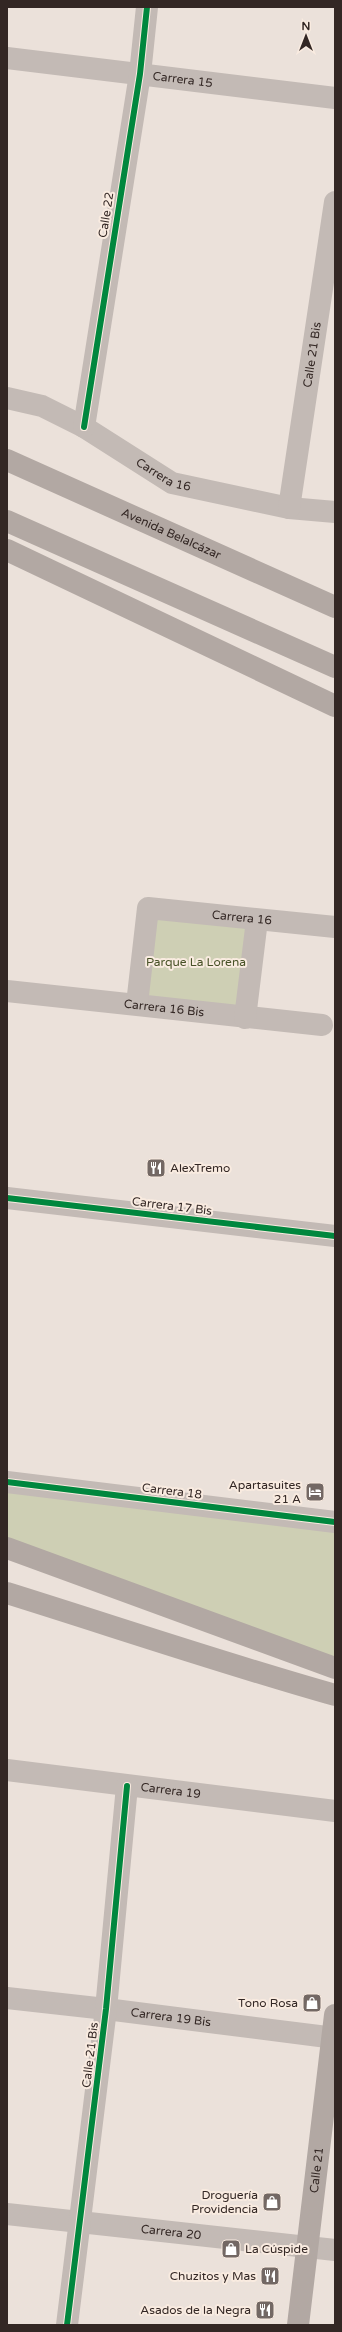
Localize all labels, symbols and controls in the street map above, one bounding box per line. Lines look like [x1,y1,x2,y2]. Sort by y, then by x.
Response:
north arrow [286,16,326,56]
text: N [302,20,310,33]
street label: Carrera 15 [152,69,214,90]
street label: Calle 22 [95,191,117,239]
street label: Calle 21 Bis [300,321,324,389]
street label: Carrera 16 [133,455,192,494]
street label: Avenida Belalcázar [119,505,224,562]
street label: Carrera 16 [211,908,273,928]
park label: Parque La Lorena [146,955,246,969]
street label: Carrera 16 Bis [123,997,205,1019]
restaurant icon: AlexTremo [145,1157,167,1179]
place label: AlexTremo [170,1161,230,1175]
street label: Carrera 17 Bis [131,1194,213,1218]
place label: Apartasuites 21 A [229,1478,301,1506]
street label: Carrera 18 [141,1480,203,1502]
hotel icon: Apartasuites 21 A [304,1481,326,1503]
street label: Carrera 19 [140,1780,202,1801]
shop icon: Tono Rosa [301,1992,323,2014]
place label: Tono Rosa [238,1996,298,2010]
street label: Carrera 19 Bis [130,2005,212,2029]
street label: Calle 21 Bis [79,2021,101,2089]
street label: Calle 21 [307,2146,326,2194]
place label: Droguería Providencia [191,2188,258,2216]
shop icon: Droguería Providencia [261,2191,283,2213]
street label: Carrera 20 [140,2222,202,2242]
shop icon: La Cúspide [220,2238,242,2260]
place label: La Cúspide [245,2242,308,2256]
restaurant icon: Chuzitos y Mas [259,2265,281,2287]
place label: Chuzitos y Mas [170,2269,256,2283]
restaurant icon: Asados de la Negra [254,2299,276,2321]
place label: Asados de la Negra [140,2303,251,2317]

